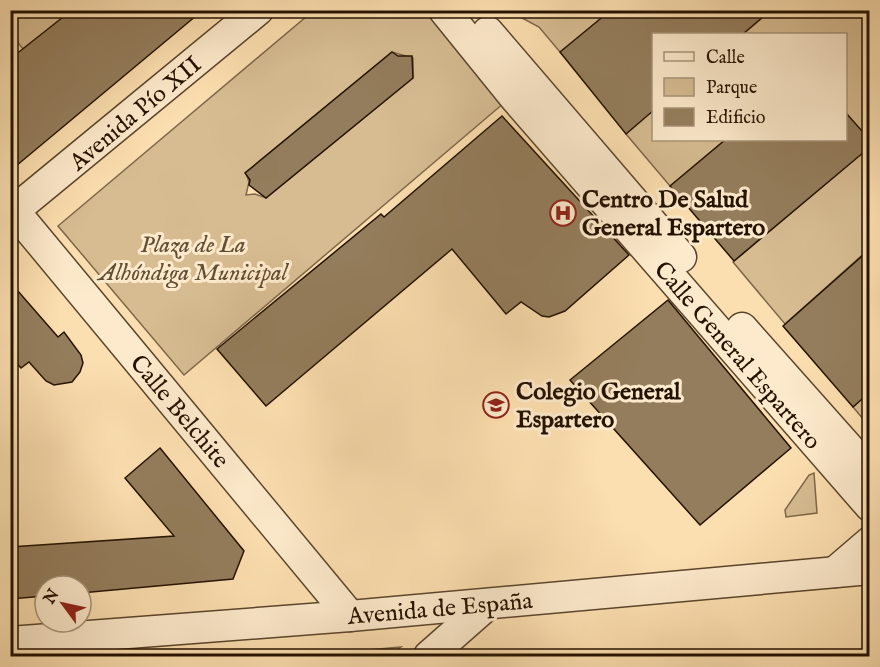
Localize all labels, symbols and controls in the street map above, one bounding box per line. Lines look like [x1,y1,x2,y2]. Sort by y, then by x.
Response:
legend [652,33,847,141]
text: Calle [706,47,745,70]
street label: Avenida Pío XII [63,50,208,179]
text: Parque [706,77,757,100]
text: Edificio [706,107,766,130]
place label: Centro De Salud General Espartero [582,185,765,244]
hospital icon: Centro De Salud General Espartero [548,198,578,228]
park label: Plaza de La Alhóndiga Municipal [96,230,290,289]
street label: Calle General Espartero [646,255,827,457]
street label: Calle Belchite [122,349,235,475]
place label: Colegio General Espartero [516,377,681,436]
school or university icon: Colegio General Espartero [481,390,511,420]
north arrow [33,574,93,634]
text: N [39,586,64,609]
street label: Avenida de España [345,586,534,633]

